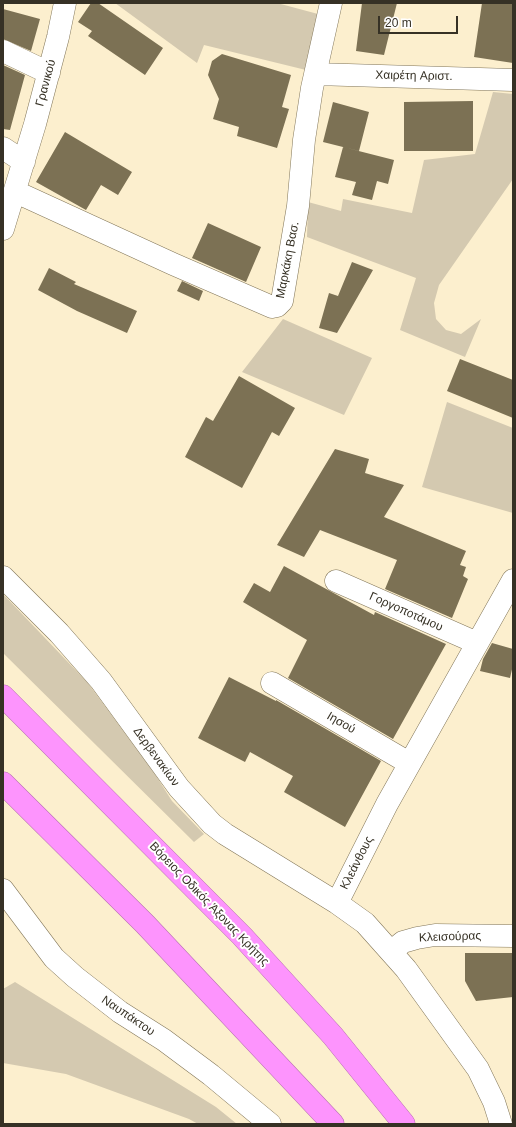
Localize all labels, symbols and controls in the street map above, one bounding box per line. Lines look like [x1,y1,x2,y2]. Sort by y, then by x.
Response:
scale bar [380,8,460,34]
text: 20 m [385,16,412,30]
street label: Γρανικού [33,58,59,108]
street label: Χαιρέτη Αριστ. [375,68,453,84]
street label: Μαρκάκη Βασ. [273,220,303,300]
street label: Γοργοποτάμου [367,589,445,635]
street label: Ιησού [324,709,358,737]
street label: Δερβενακίων [130,725,182,789]
street label: Κλεάνθους [337,834,377,892]
street label: Βόρειος Οδικός Άξονας Κρήτης [146,839,272,969]
street label: Κλεισούρας [419,929,481,945]
street label: Ναυπάκτου [99,993,157,1039]

